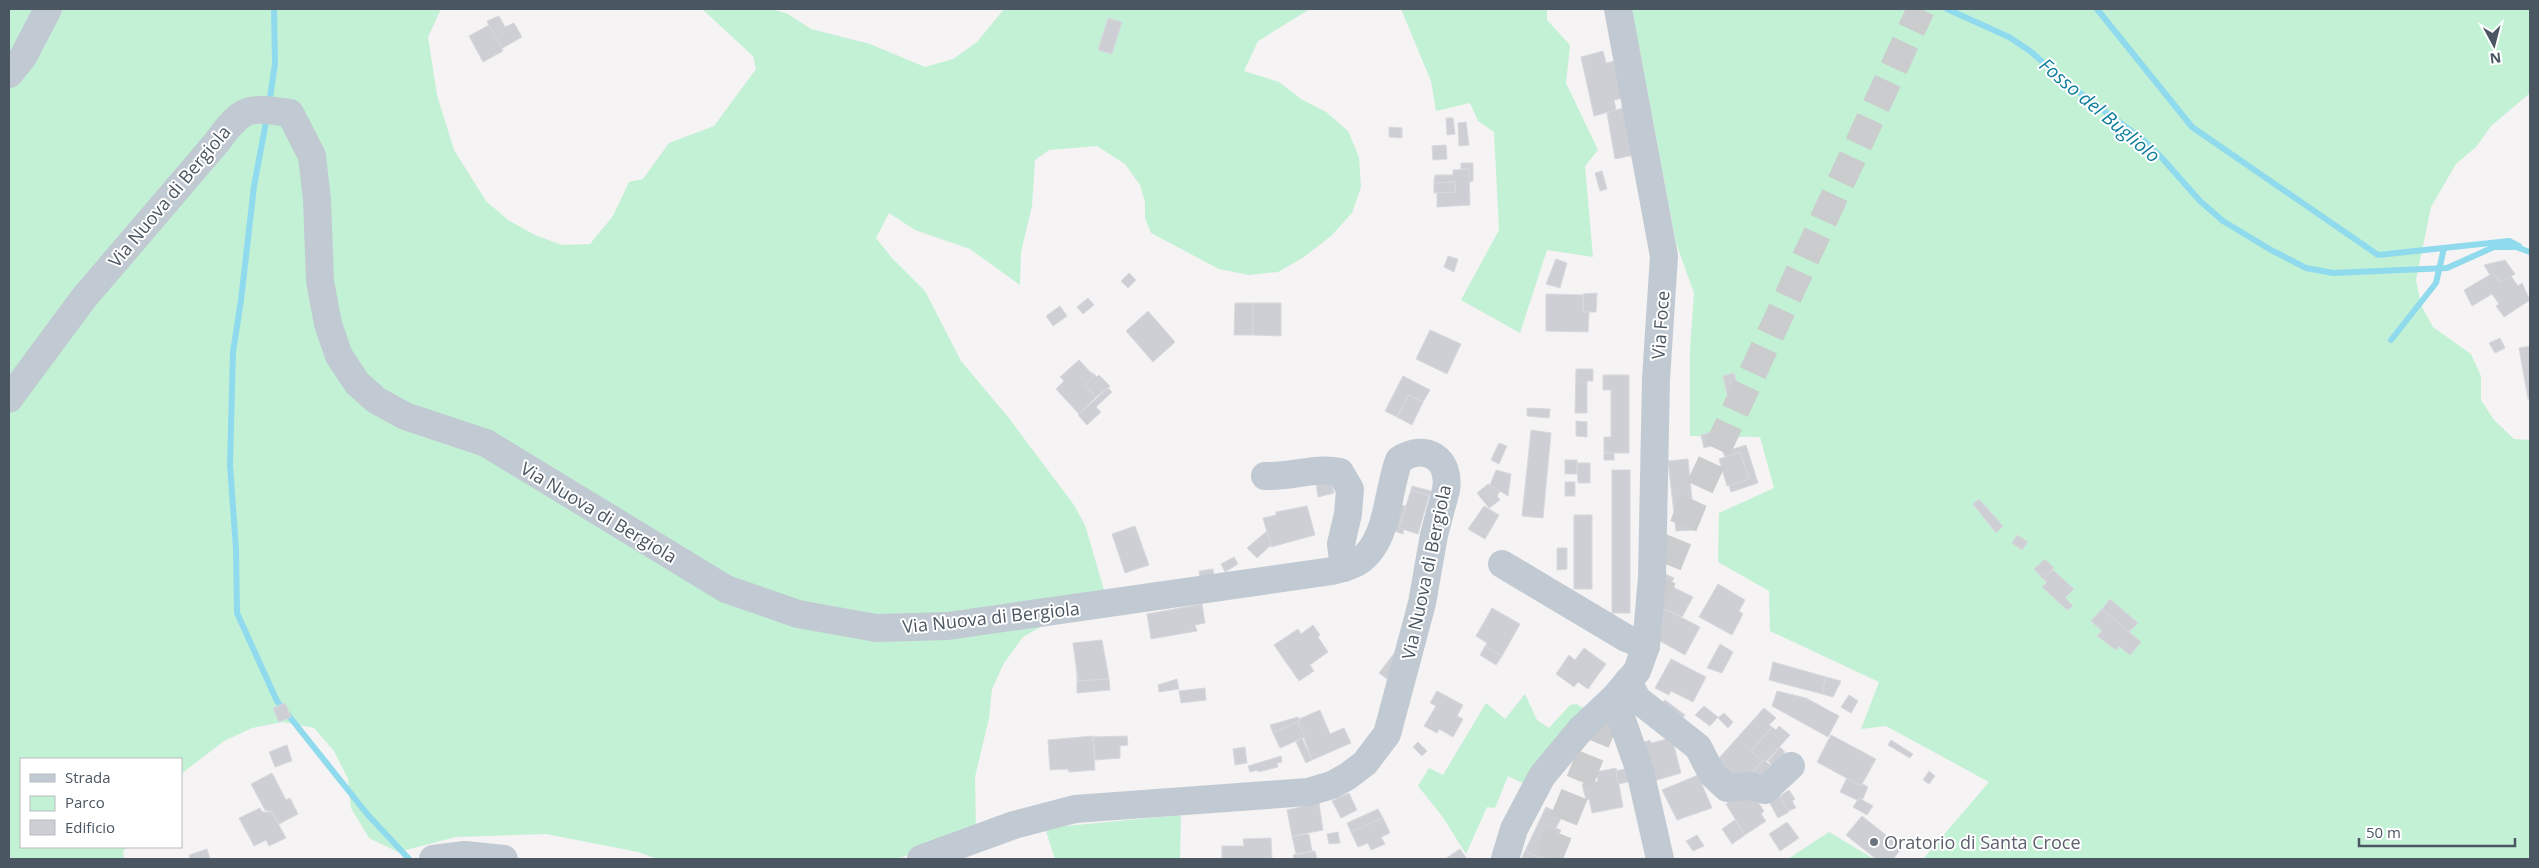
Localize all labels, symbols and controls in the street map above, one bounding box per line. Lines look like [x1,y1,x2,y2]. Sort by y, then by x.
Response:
north arrow [2469,20,2519,70]
text: N [2489,48,2502,69]
water label: Fosso del Bugliolo [2034,52,2166,168]
street label: Via Nuova di Bergiola [103,120,235,272]
street label: Via Foce [1646,290,1674,360]
street label: Via Nuova di Bergiola [517,456,681,568]
street label: Via Nuova di Bergiola [1396,482,1456,662]
street label: Via Nuova di Bergiola [901,596,1081,638]
legend [20,758,182,848]
text: Strada [65,767,111,787]
text: Parco [65,792,105,812]
scale bar [2359,816,2515,848]
text: Edificio [65,817,115,837]
text: 50 m [2366,822,2401,842]
place label: Oratorio di Santa Croce [1884,830,2081,854]
marker: Oratorio di Santa Croce [1868,836,1880,848]

